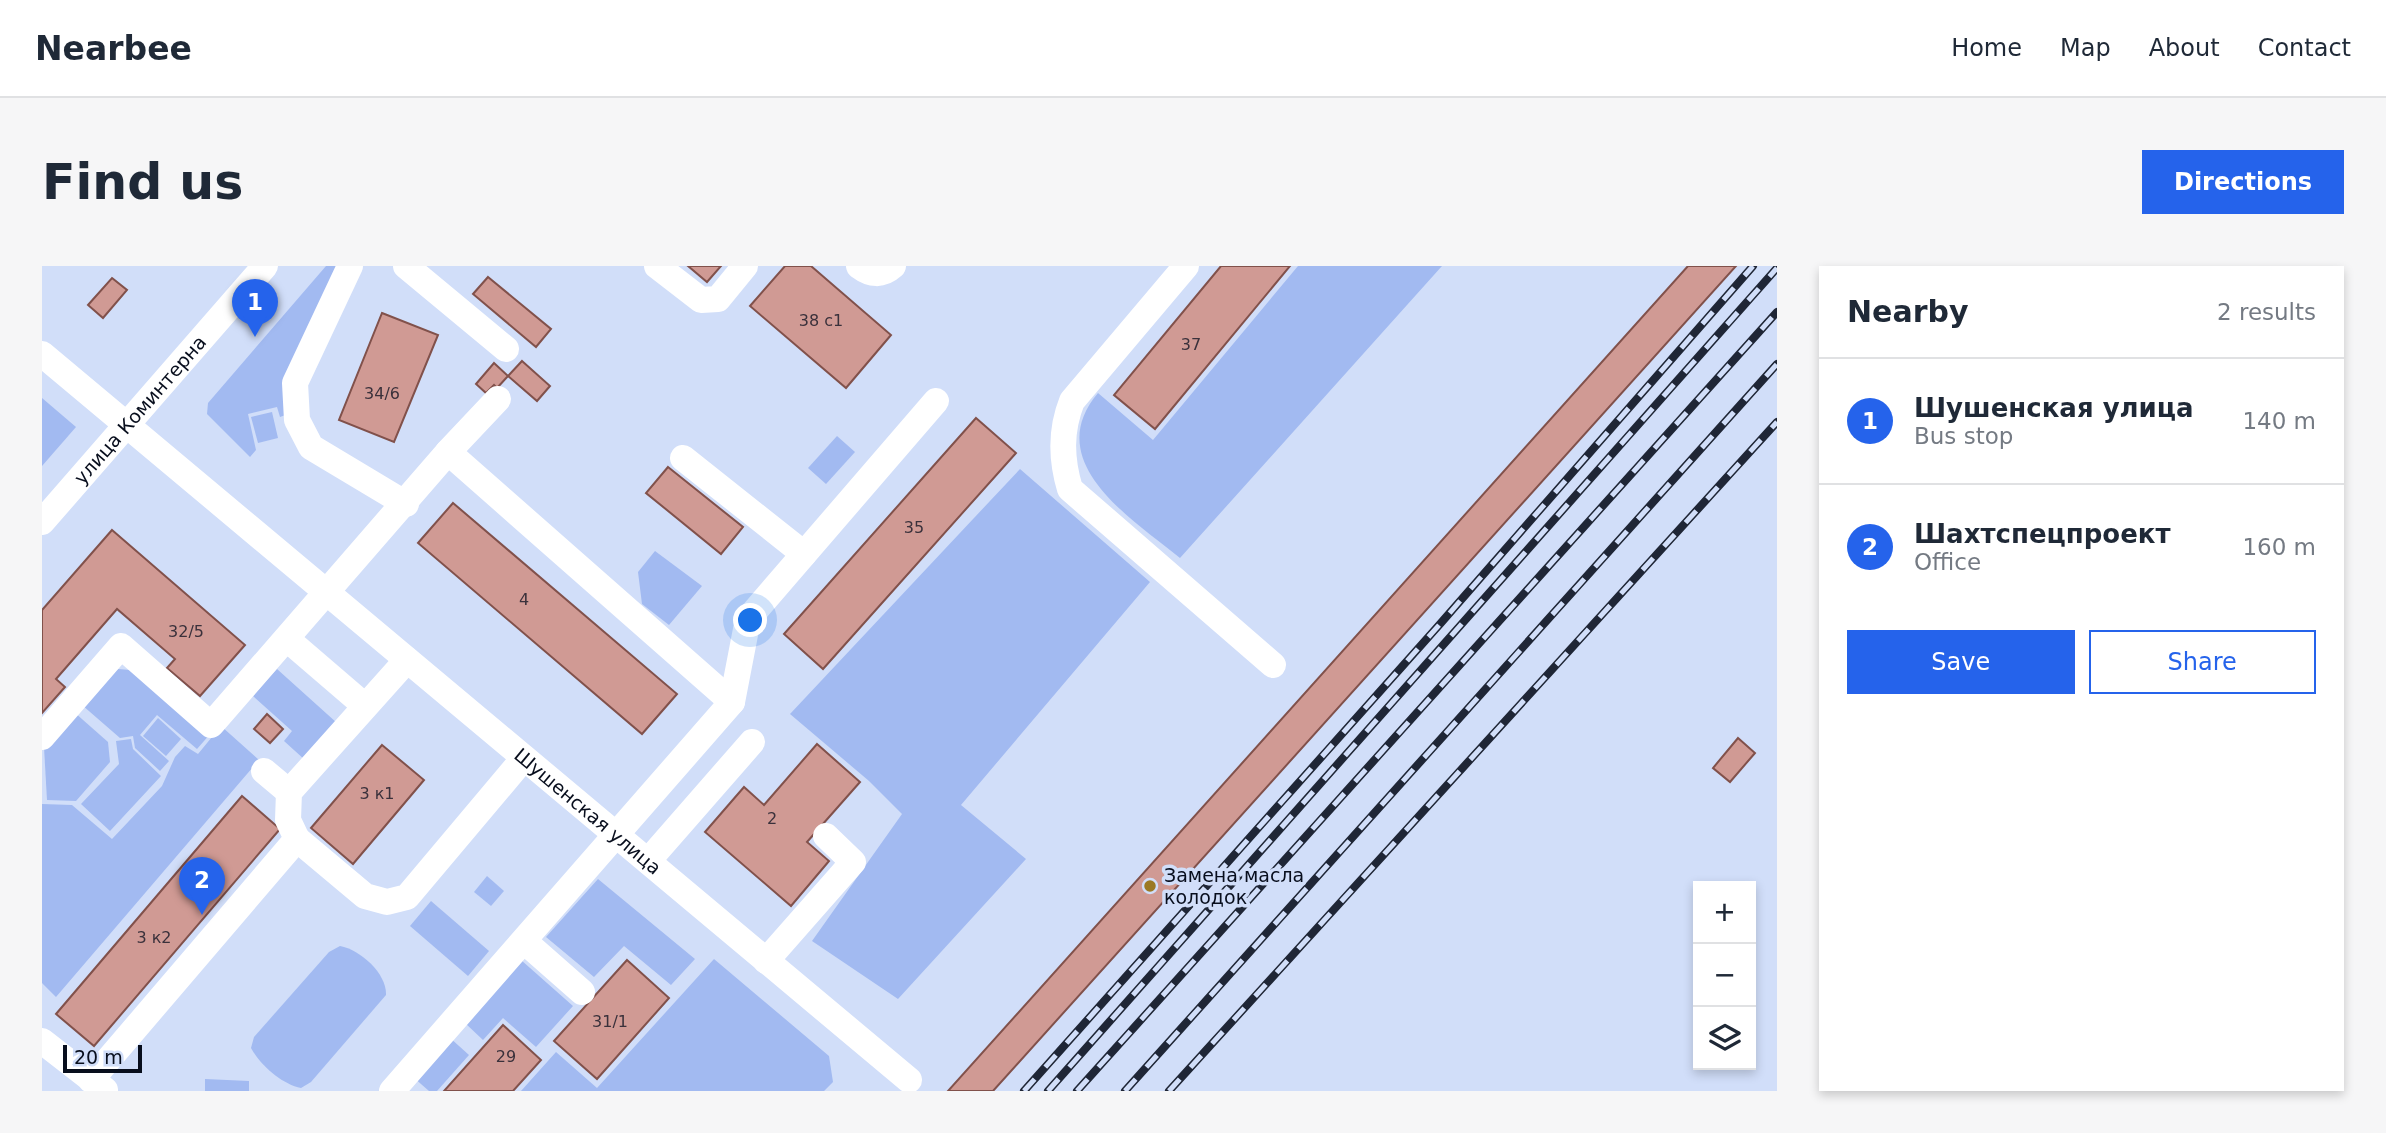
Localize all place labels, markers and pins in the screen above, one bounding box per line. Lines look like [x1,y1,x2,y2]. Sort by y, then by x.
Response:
pin: 1 [232,279,278,337]
pin: 2 [179,857,225,915]
place label: Замена масла колодок [1164,864,1304,908]
marker: Замена масла колодок [1142,878,1158,894]

